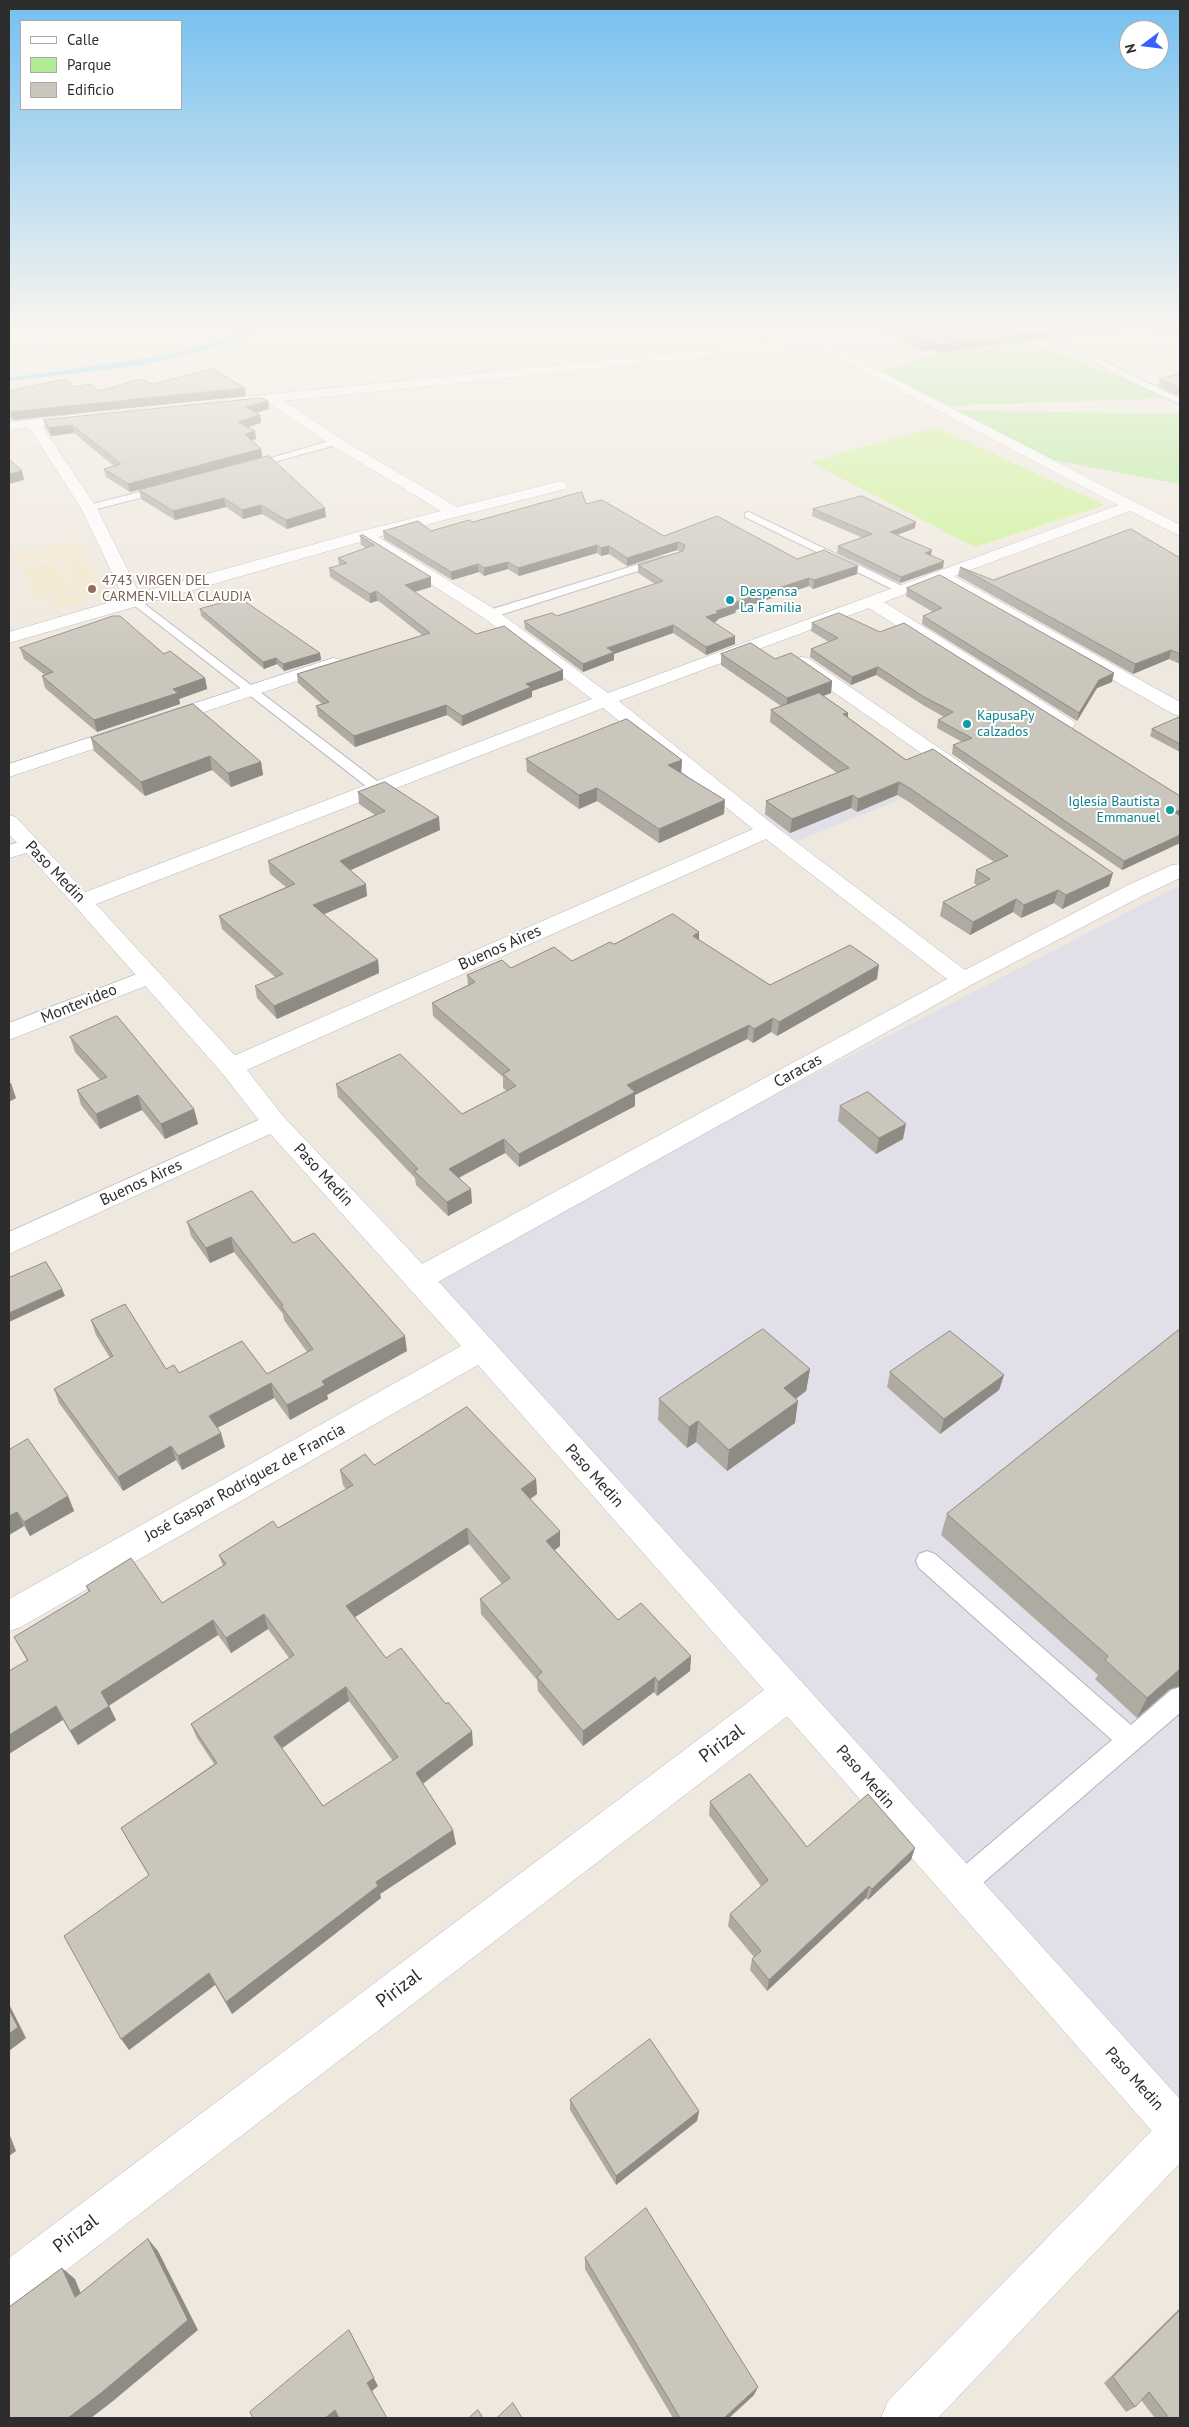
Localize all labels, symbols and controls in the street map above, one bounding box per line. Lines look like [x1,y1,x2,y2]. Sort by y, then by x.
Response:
legend [20,20,182,110]
north arrow [1119,20,1169,70]
text: Calle [67,30,99,49]
text: N [1121,42,1140,55]
text: Parque [67,55,111,74]
text: Edificio [67,80,114,99]
place label: 4743 VIRGEN DEL CARMEN-VILLA CLAUDIA [102,573,251,606]
marker: 4743 VIRGEN DEL CARMEN-VILLA CLAUDIA [86,583,98,595]
place label: Despensa La Familia [740,584,802,616]
marker: Despensa La Familia [724,594,736,606]
place label: KapusaPy calzados [977,708,1034,740]
marker: KapusaPy calzados [961,718,973,730]
place label: Iglesia Bautista Emmanuel [1068,794,1160,826]
marker: Iglesia Bautista Emmanuel [1164,804,1176,816]
street label: Paso Medin [21,837,89,907]
street label: Buenos Aires [456,921,544,975]
street label: Montevideo [38,980,120,1028]
street label: Caracas [771,1050,825,1092]
street label: Paso Medin [289,1140,357,1210]
street label: Buenos Aires [97,1156,185,1210]
street label: José Gaspar Rodríguez de Francia [141,1420,349,1546]
street label: Paso Medin [561,1440,627,1512]
street label: Pirizal [695,1720,749,1768]
street label: Paso Medin [832,1741,898,1813]
street label: Pirizal [372,1965,426,2013]
street label: Paso Medin [1101,2043,1167,2115]
street label: Pirizal [49,2210,103,2258]

